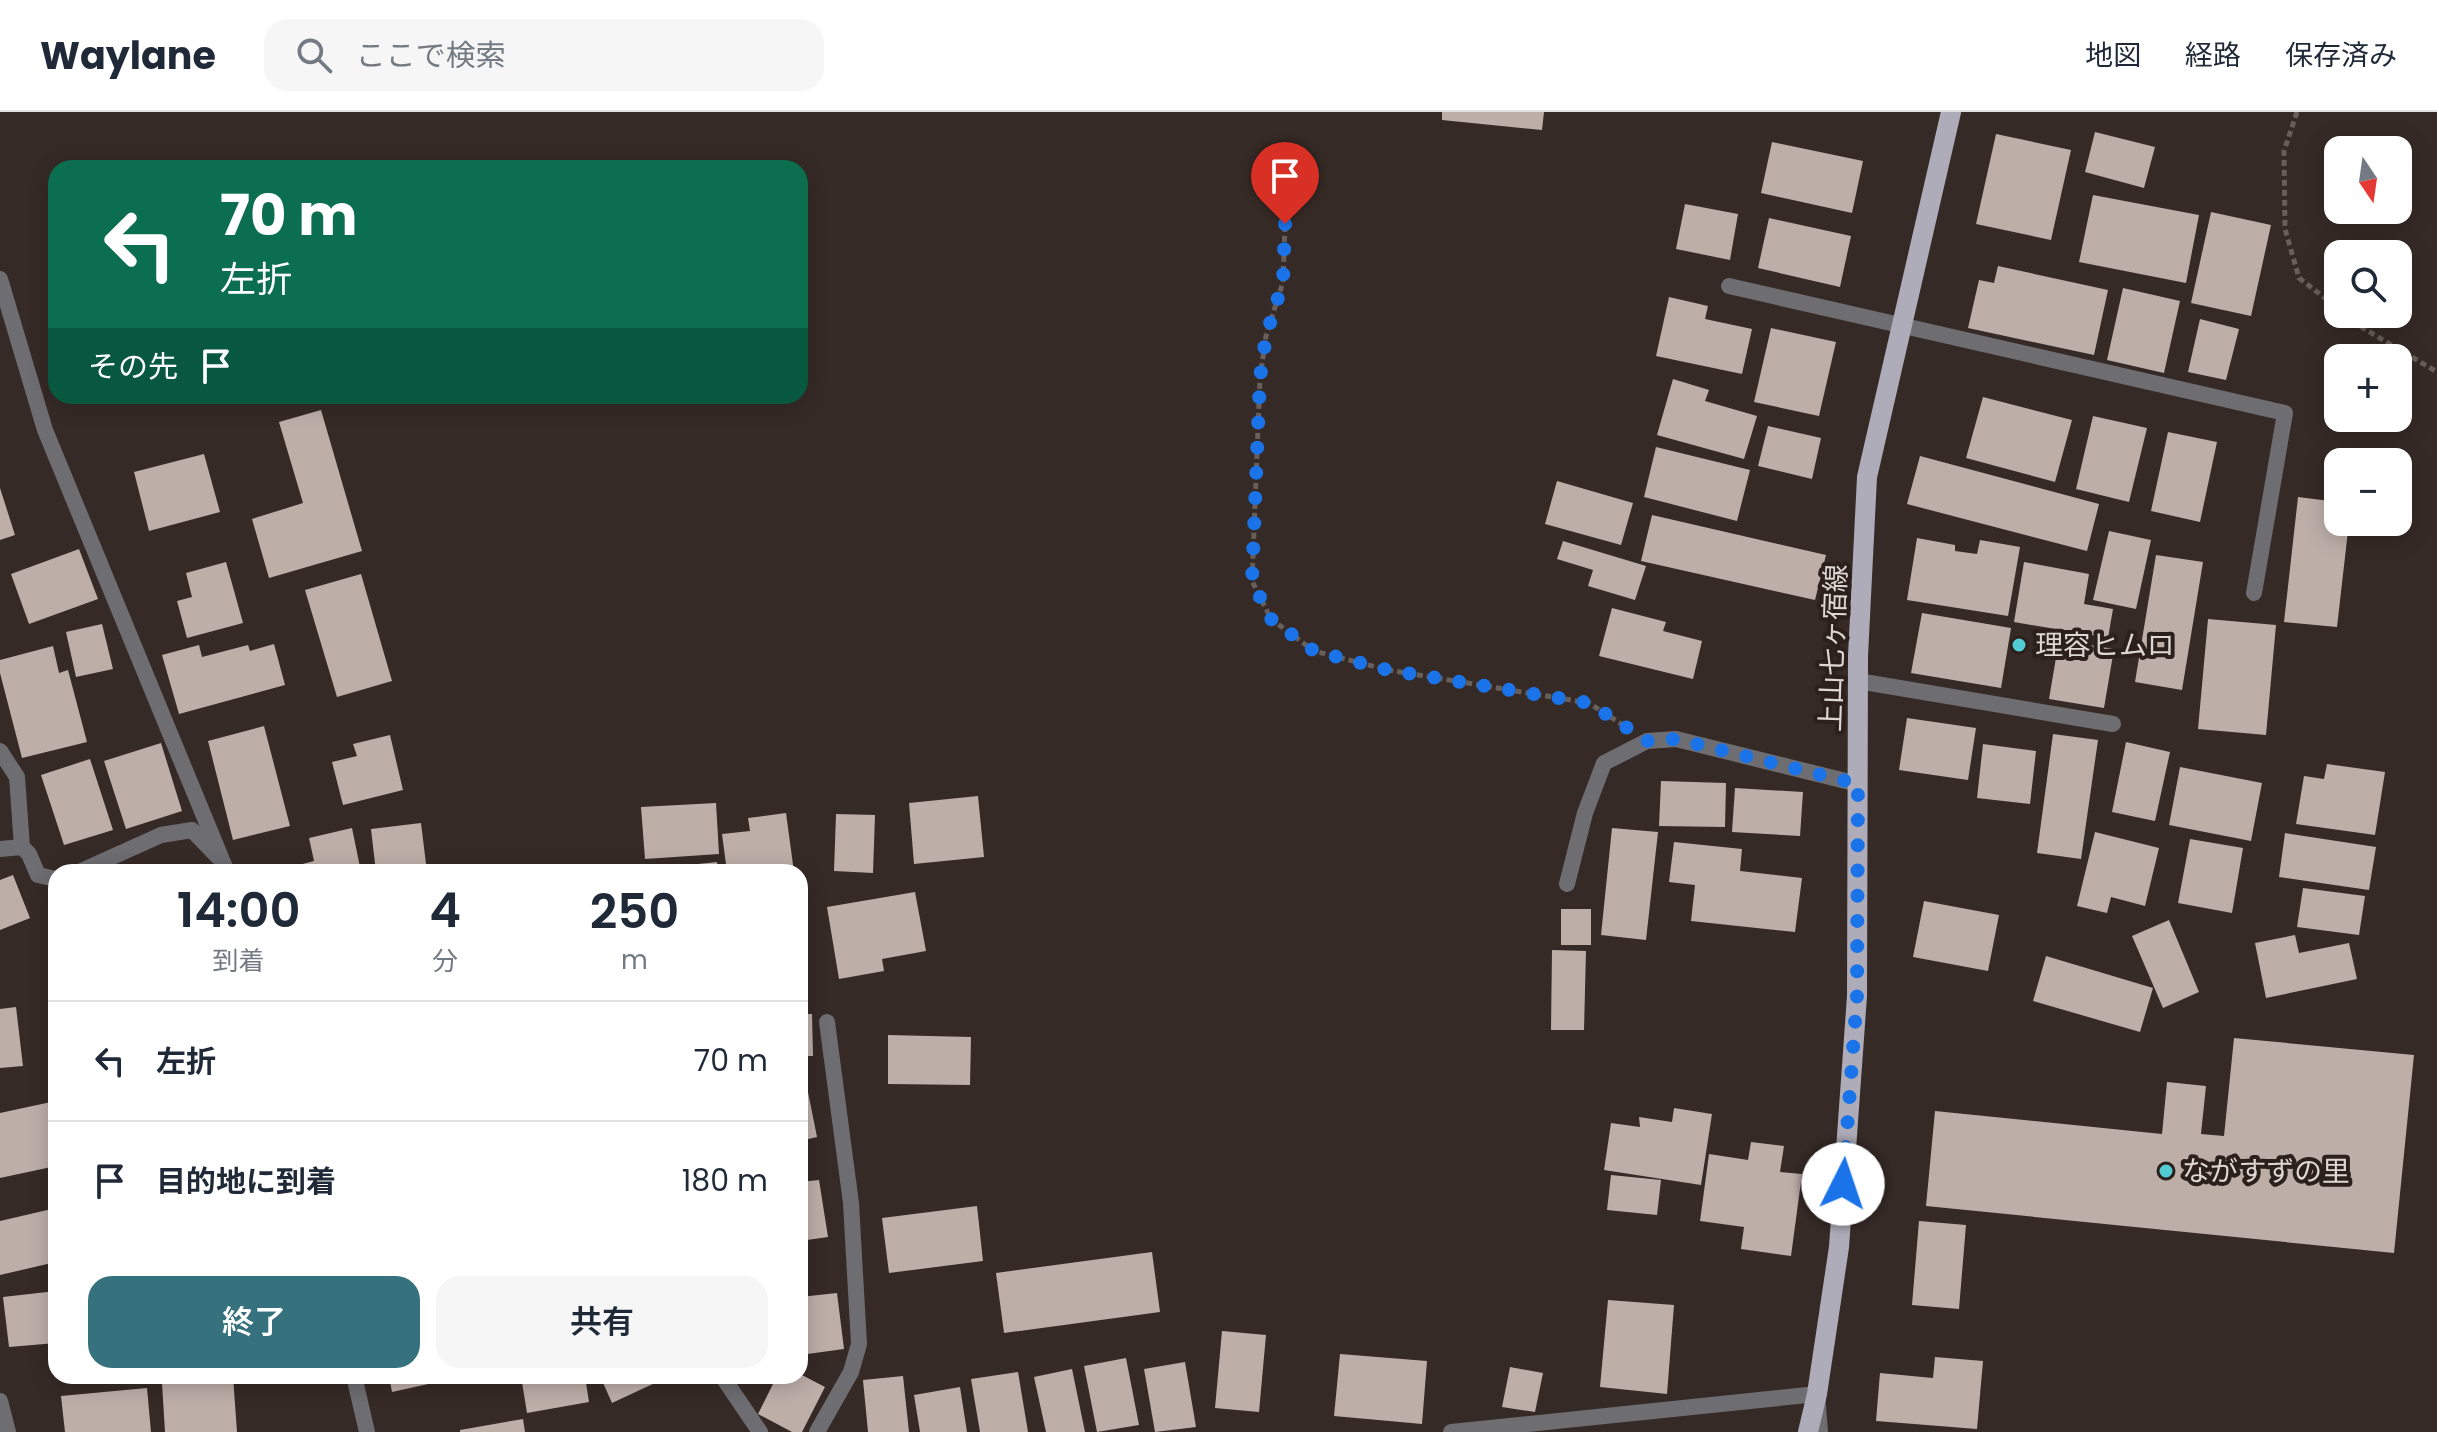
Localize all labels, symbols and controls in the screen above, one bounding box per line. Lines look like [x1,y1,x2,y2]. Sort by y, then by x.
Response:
search box [264,19,824,91]
text: Waylane [40,29,216,82]
icon: search [292,33,336,77]
text: ここで検索 [356,34,506,77]
text: 地図 [2085,36,2141,75]
text: 経路 [2185,36,2241,75]
text: 保存済み [2285,36,2397,75]
north arrow [2324,136,2412,224]
map controls [2324,136,2412,536]
pin [1251,142,1319,224]
icon: arrive [1263,154,1307,198]
text: 70 m [220,176,358,255]
icon: left [88,192,192,296]
button: search [2324,240,2412,328]
text: 左折 [220,254,292,305]
icon: arrive [194,344,238,388]
button: + [2324,344,2412,432]
text: その先 [88,345,178,388]
button: − [2324,448,2412,536]
street label: 上山七ヶ宿線 [1811,563,1856,733]
place label: 理容ヒムロ [2035,626,2175,665]
marker: 理容ヒムロ [2010,636,2028,654]
text: 14:00 [177,877,301,944]
text: 4 [429,877,461,944]
text: 250 [590,878,679,945]
text: m [621,942,648,978]
text: 到着 [213,943,265,979]
text: 分 [432,943,458,979]
icon: left [88,1039,132,1083]
text: 70 m [694,1039,768,1082]
text: 左折 [156,1040,216,1083]
position arrow [1801,1142,1885,1226]
place label: ながすずの里 [2182,1152,2350,1191]
icon: arrive [88,1159,132,1203]
text: 180 m [682,1159,768,1202]
text: 目的地に到着 [156,1160,336,1203]
marker: ながすずの里 [2157,1162,2175,1180]
button: 終了 [88,1276,420,1368]
button: 共有 [436,1276,768,1368]

